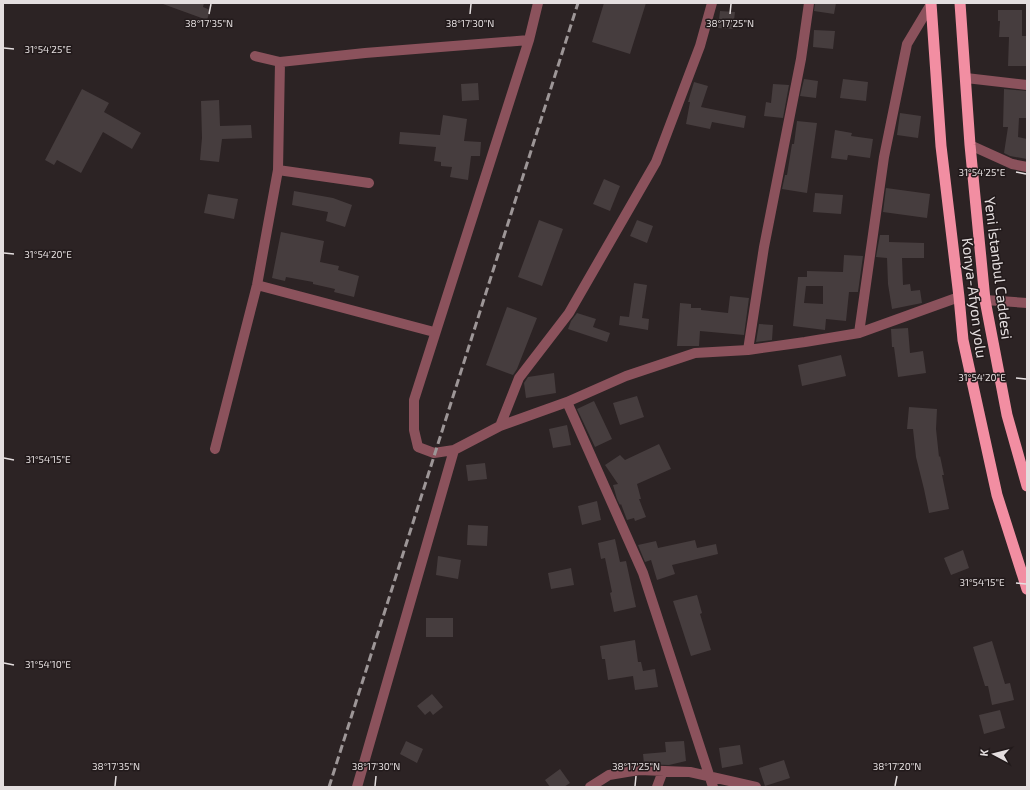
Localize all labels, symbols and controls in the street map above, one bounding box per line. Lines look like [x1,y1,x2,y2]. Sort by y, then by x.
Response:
text: 38°17'35"N [185,17,233,29]
text: 38°17'30"N [446,17,494,29]
text: 38°17'25"N [706,17,754,29]
text: 31°54'25"E [25,43,72,55]
text: 31°54'25"E [959,166,1006,178]
street label: Yeni İstanbul Caddesi [981,196,1017,340]
street label: Konya-Afyon yolu [959,237,991,359]
text: 31°54'20"E [24,248,72,260]
text: 31°54'20"E [958,371,1006,383]
text: 31°54'15"E [25,453,71,465]
text: 31°54'15"E [959,576,1005,588]
text: 31°54'10"E [25,658,71,670]
north arrow [974,734,1014,774]
text: K [977,748,990,757]
text: 38°17'35"N [92,760,140,772]
text: 38°17'30"N [352,760,400,772]
text: 38°17'25"N [612,760,660,772]
text: 38°17'20"N [873,760,921,772]

